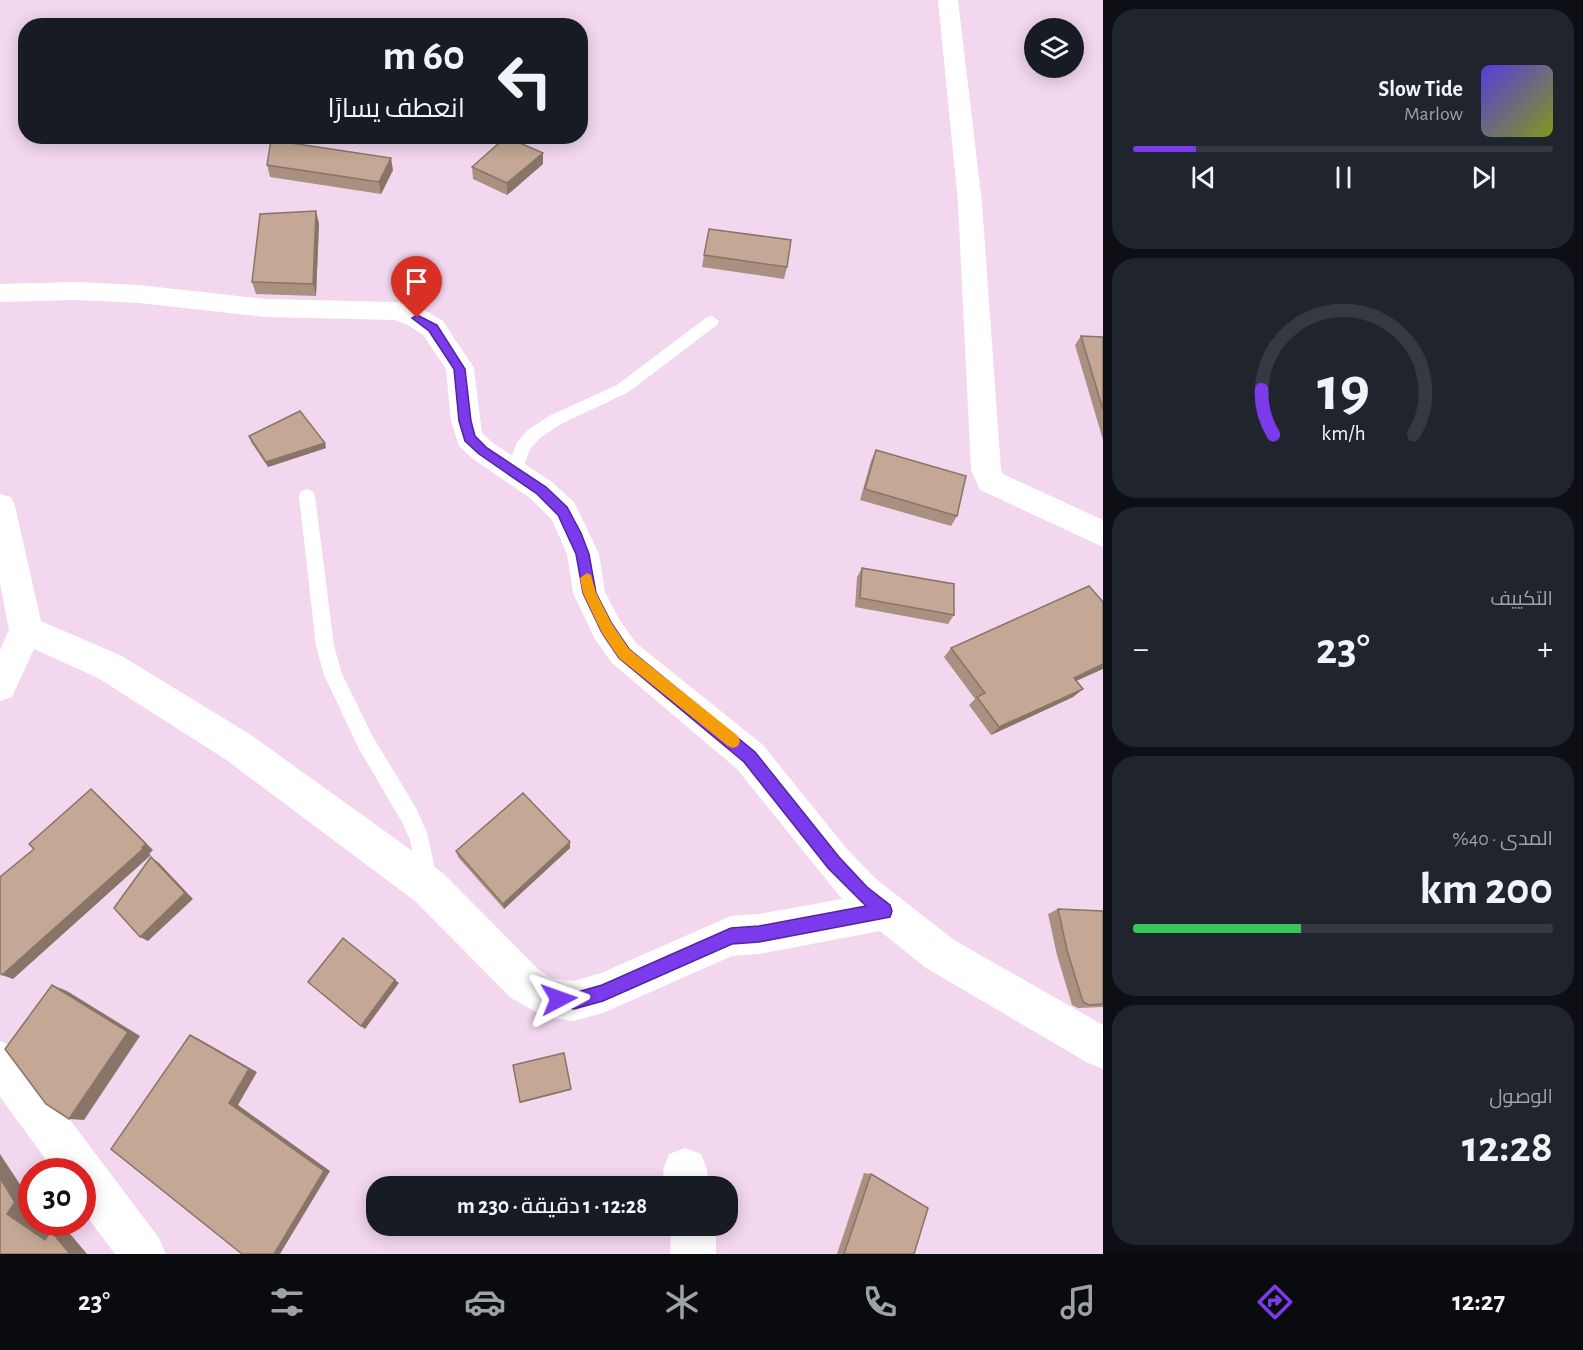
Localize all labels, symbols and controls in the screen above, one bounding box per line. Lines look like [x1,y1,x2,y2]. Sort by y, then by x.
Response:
map controls [1024,18,1084,78]
button: layers [1024,18,1084,78]
text: 60 m [383,35,465,77]
icon: left [486,42,564,120]
text: Slow Tide [1378,78,1463,100]
text: انعطف يسارًا [327,95,465,122]
text: Marlow [1404,104,1463,124]
icon: previous [1187,161,1220,194]
icon: pause [1327,161,1360,194]
icon: next [1467,161,1500,194]
pin [391,256,442,318]
icon: arrive [400,265,433,298]
text: 19 [1317,359,1369,421]
text: km/h [1321,423,1365,444]
text: التكييف [1490,589,1553,609]
text: 23° [1316,627,1370,672]
text: − [1133,633,1149,666]
text: + [1537,633,1553,666]
text: المدى · 40% [1452,829,1553,849]
text: 200 km [1420,867,1553,912]
position arrow [527,967,591,1031]
text: الوصول [1489,1087,1553,1107]
text: 12:28 [1462,1125,1553,1170]
speed limit sign: 30 [18,1158,96,1236]
text: 12:28 · 1 دقيقة · 230 m [457,1195,647,1217]
icon: filters [266,1281,308,1323]
icon: car [464,1281,506,1323]
icon: climate [661,1281,703,1323]
icon: phone [859,1281,901,1323]
icon: music [1057,1281,1099,1323]
icon: directions [1254,1281,1296,1323]
text: 23° [78,1288,110,1315]
text: 12:27 [1452,1288,1505,1315]

